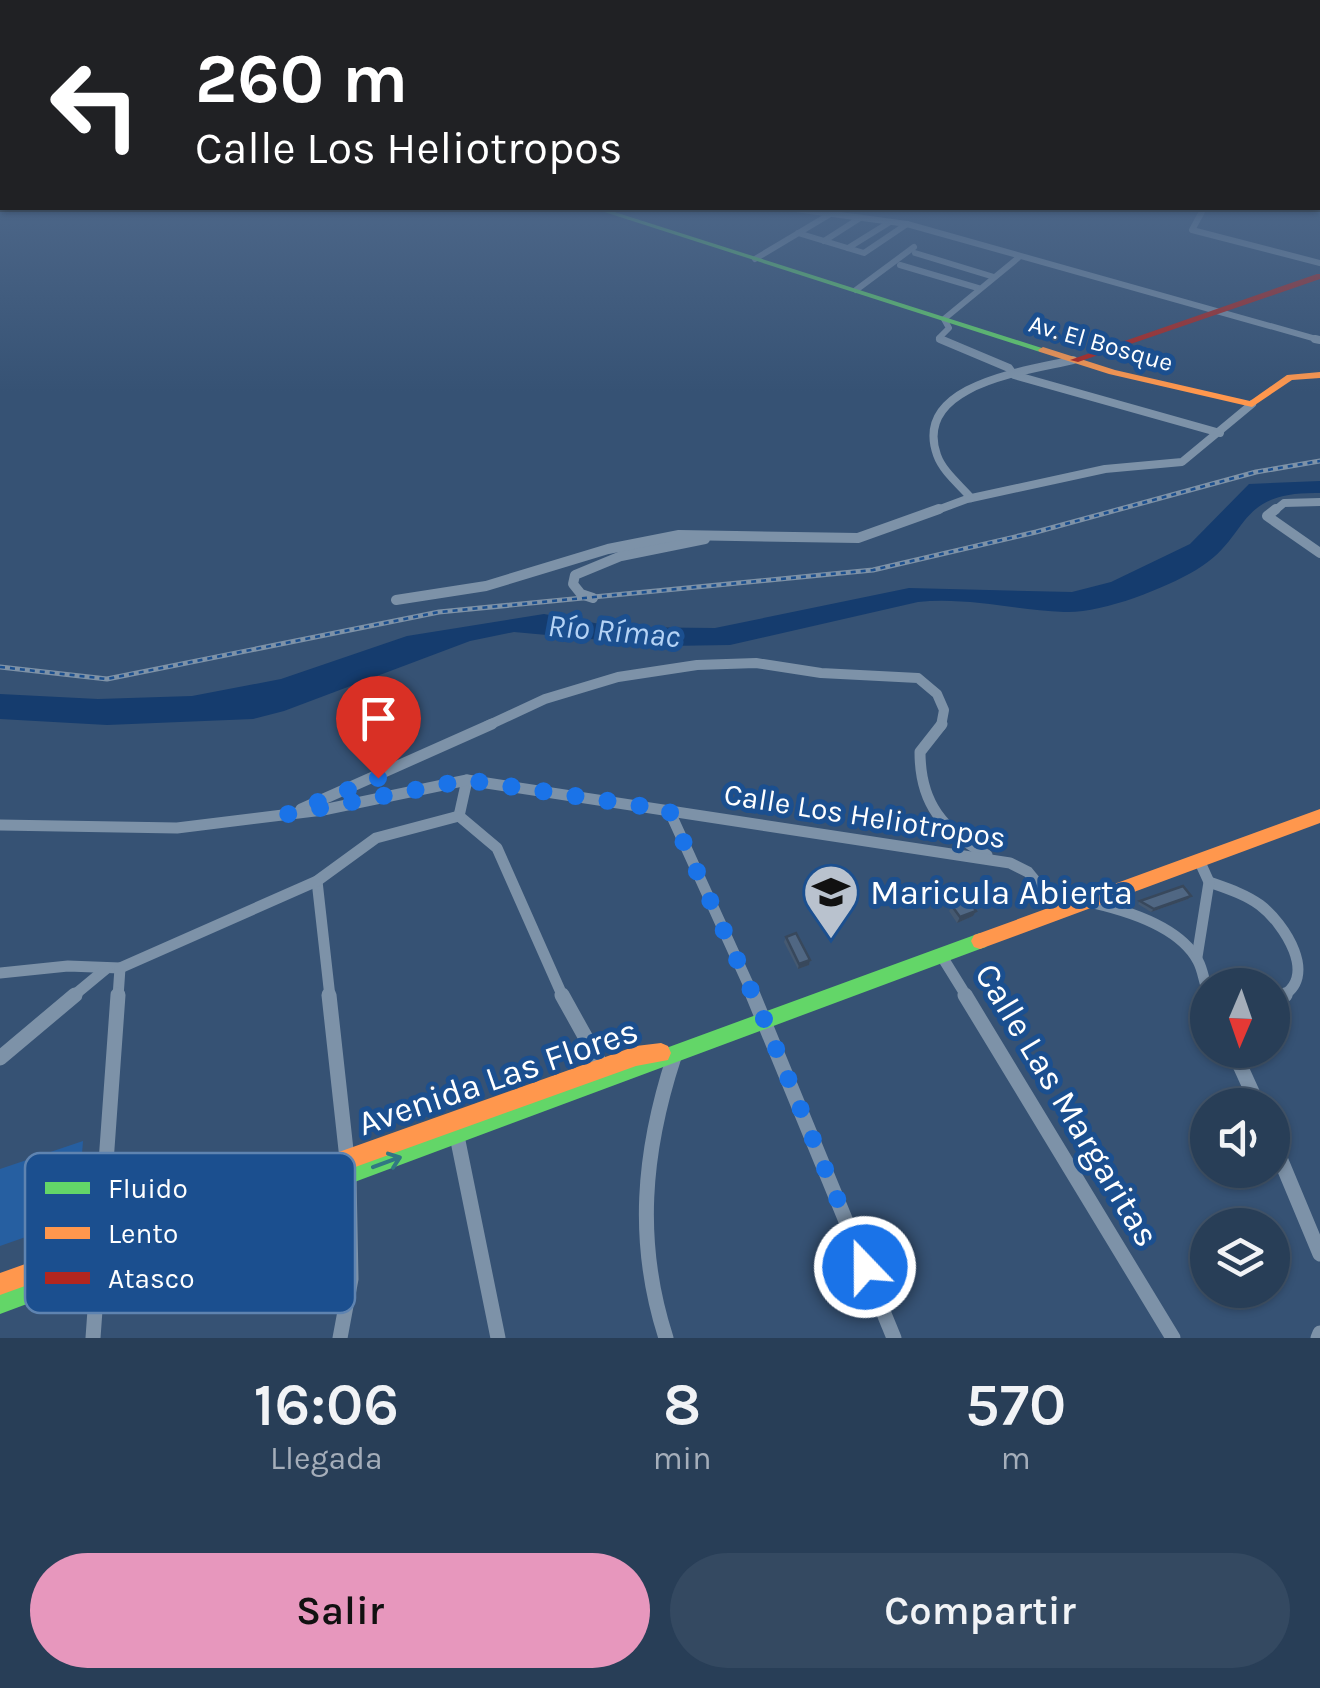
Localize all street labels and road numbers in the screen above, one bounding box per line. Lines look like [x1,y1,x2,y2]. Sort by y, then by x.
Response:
street label: Av. El Bosque [1026,309,1176,377]
street label: Calle Los Heliotropos [721,776,1009,856]
street label: Calle Las Margaritas [966,956,1168,1254]
street label: Avenida Las Flores [353,1010,643,1144]

